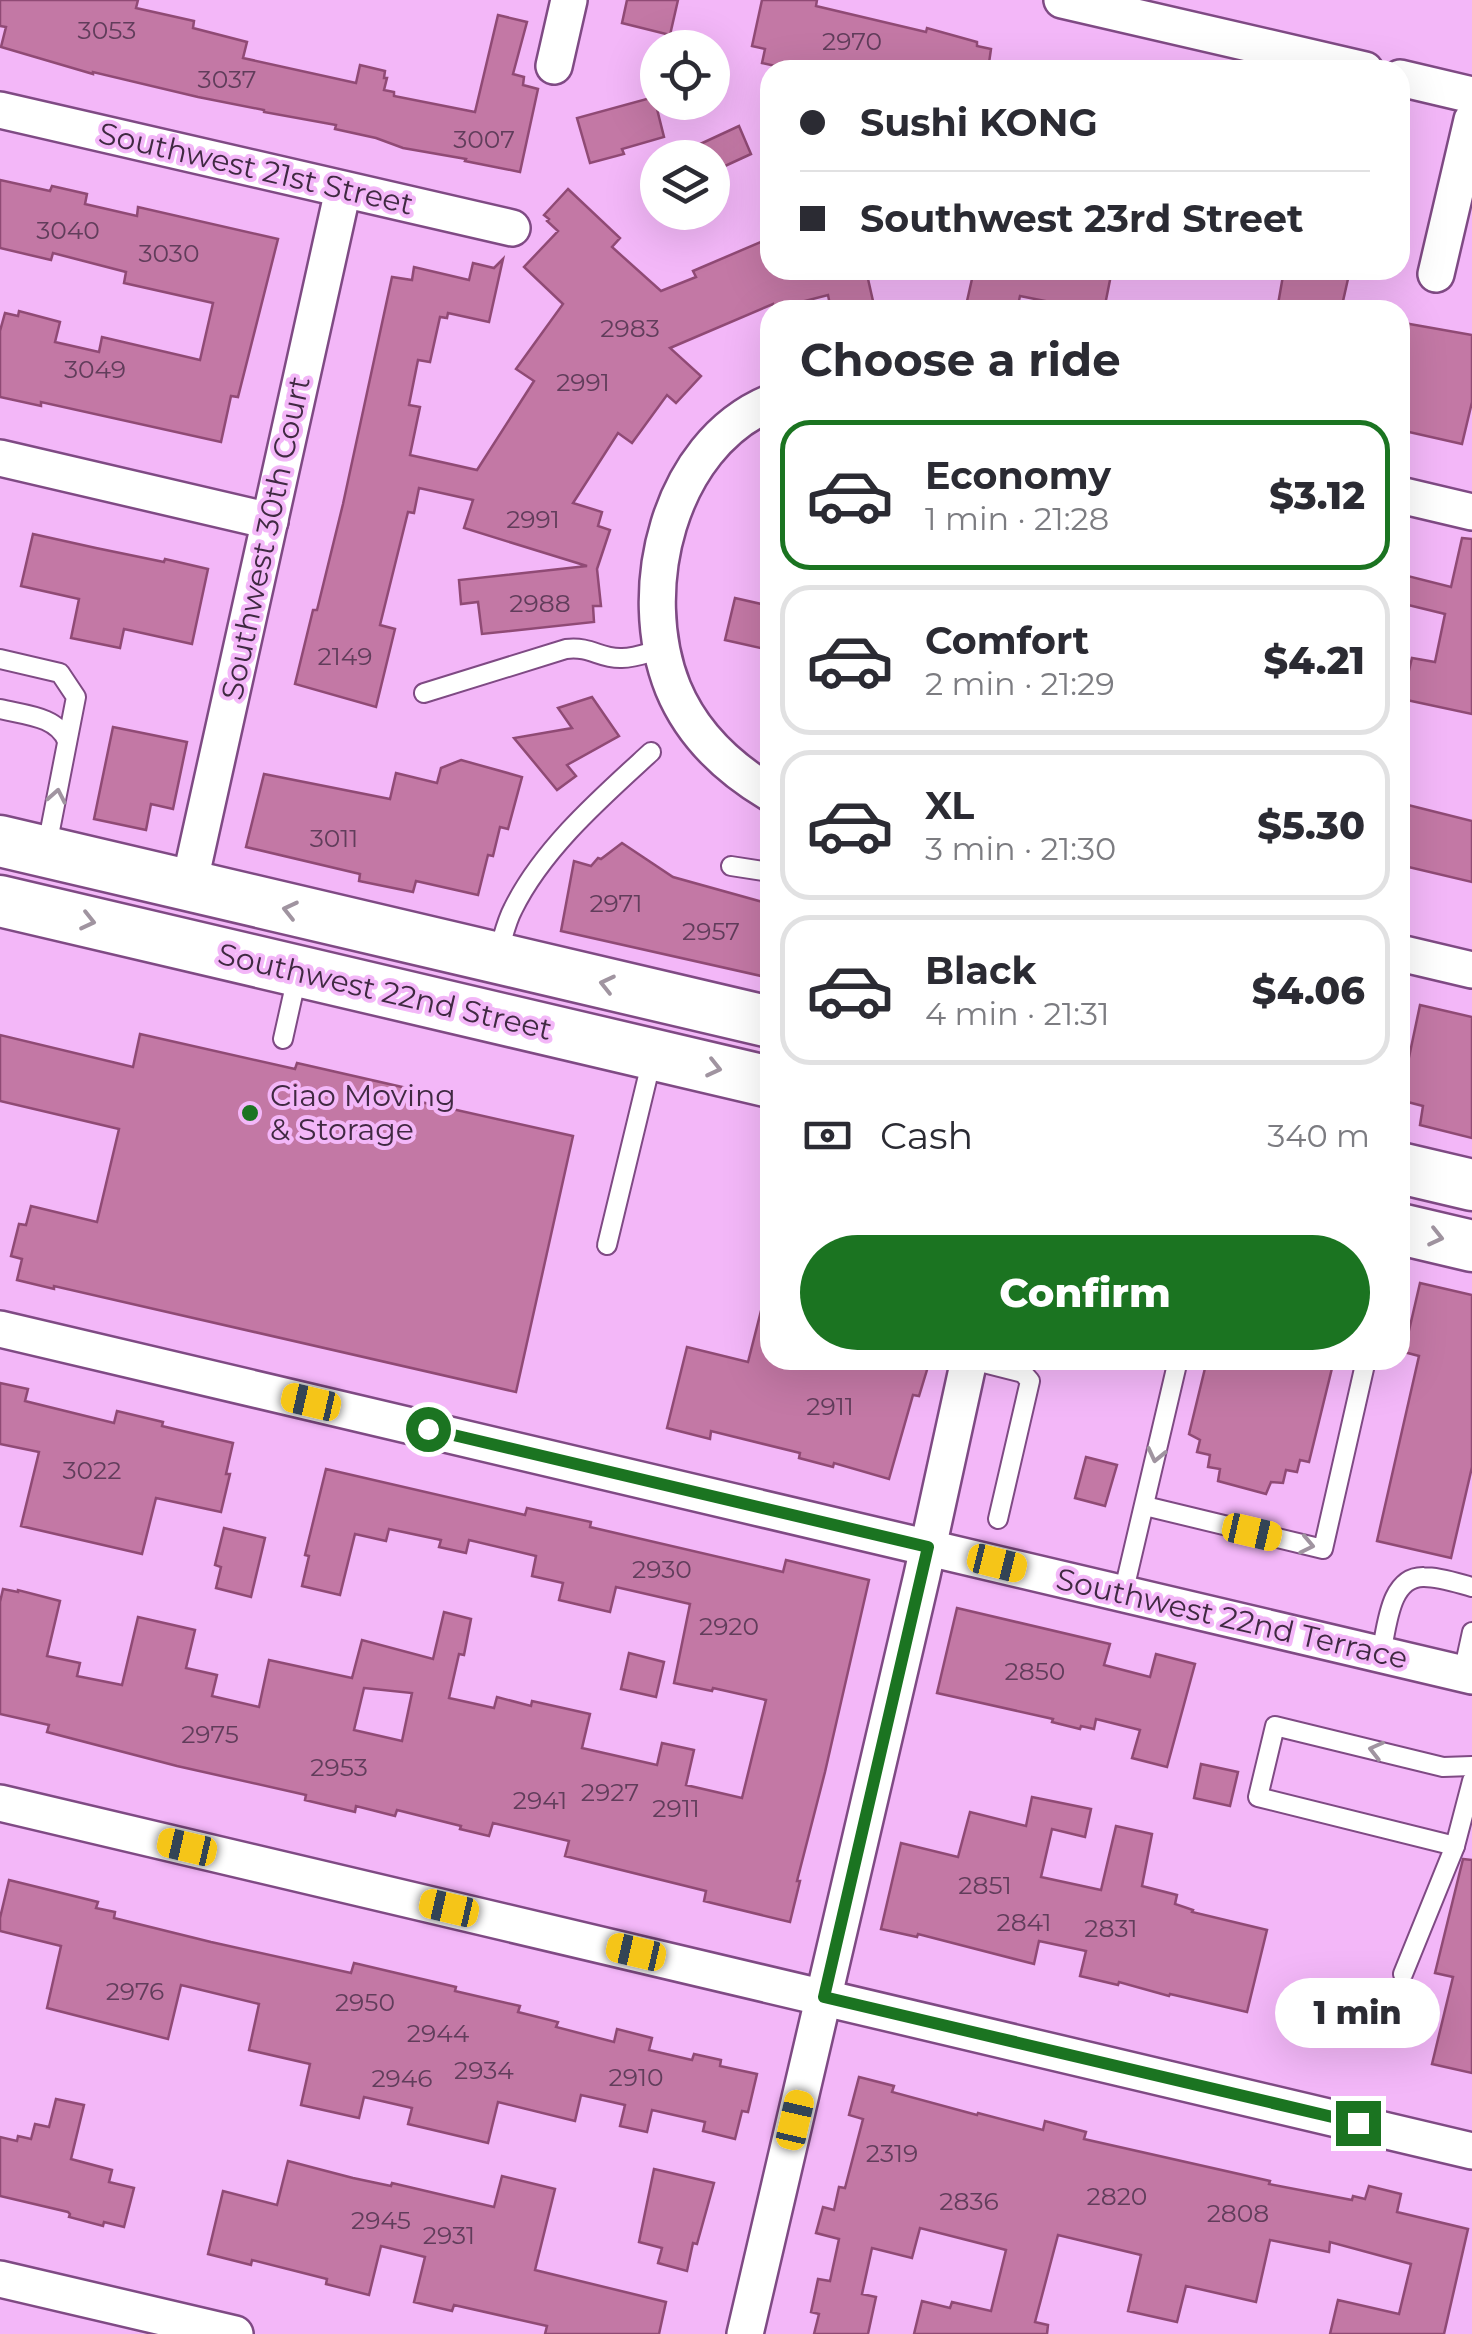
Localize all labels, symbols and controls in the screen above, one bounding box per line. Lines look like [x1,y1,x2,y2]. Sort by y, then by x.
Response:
house number: 3053 [78,15,136,45]
house number: 2970 [822,26,882,56]
map controls [640,30,730,230]
button: locate [640,30,730,120]
house number: 3037 [198,64,256,94]
text: Sushi KONG [860,99,1098,146]
street label: Southwest 21st Street [95,114,417,223]
house number: 3007 [453,124,515,154]
button: layers [640,140,730,230]
text: Southwest 23rd Street [860,195,1303,242]
house number: 3040 [36,215,100,245]
house number: 3030 [138,238,200,268]
house number: 2983 [600,313,660,343]
text: Choose a ride [800,332,1121,387]
house number: 3049 [64,354,126,384]
house number: 2991 [556,367,610,397]
street label: Southwest 30th Court [213,373,318,703]
icon: car [805,450,895,540]
text: Economy [925,452,1111,499]
text: $3.12 [1269,472,1365,519]
text: 1 min · 21:28 [925,499,1109,538]
house number: 2991 [506,504,560,534]
house number: 2988 [509,588,571,618]
icon: car [805,615,895,705]
text: Comfort [925,617,1089,664]
text: $4.21 [1263,637,1365,684]
house number: 2149 [318,641,372,671]
text: 2 min · 21:29 [925,664,1115,703]
icon: car [805,780,895,870]
text: XL [925,782,974,829]
one-way arrow [45,788,66,805]
text: $5.30 [1257,802,1365,849]
house number: 3011 [310,823,358,853]
text: 3 min · 21:30 [925,829,1116,868]
house number: 2971 [589,888,643,918]
one-way arrow [282,901,299,922]
one-way arrow [79,909,96,930]
house number: 2957 [682,916,740,946]
street label: Southwest 22nd Street [215,935,556,1048]
icon: car [805,945,895,1035]
text: Black [925,947,1036,994]
text: $4.06 [1252,967,1365,1014]
one-way arrow [599,975,616,996]
text: 4 min · 21:31 [925,994,1110,1033]
one-way arrow [705,1056,722,1077]
place label: Ciao Moving & Storage [270,1077,456,1148]
marker: Ciao Moving & Storage [239,1102,261,1124]
icon: cash [800,1108,855,1163]
text: Cash [880,1112,973,1159]
text: 340 m [1267,1116,1370,1155]
one-way arrow [1427,1225,1444,1246]
button: Confirm [800,1235,1370,1350]
car [278,1381,344,1423]
house number: 2911 [806,1391,854,1421]
route start [406,1407,451,1452]
one-way arrow [1147,1446,1168,1463]
house number: 3022 [62,1455,122,1485]
car [1219,1511,1285,1553]
one-way arrow [1298,1533,1315,1554]
car [964,1541,1030,1585]
house number: 2930 [632,1554,692,1584]
street label: Southwest 22nd Terrace [1053,1560,1411,1677]
house number: 2920 [699,1611,759,1641]
house number: 2850 [1005,1656,1065,1686]
house number: 2975 [181,1719,239,1749]
one-way arrow [1368,1741,1385,1762]
house number: 2953 [310,1752,368,1782]
house number: 2927 [581,1777,639,1807]
house number: 2941 [513,1785,567,1815]
house number: 2911 [652,1793,700,1823]
car [154,1826,220,1868]
house number: 2851 [958,1870,1012,1900]
car [416,1887,482,1929]
house number: 2841 [996,1907,1052,1937]
house number: 2831 [1084,1913,1138,1943]
car [603,1931,669,1973]
house number: 2976 [106,1976,164,2006]
callout: 1 min [1276,1978,1440,2048]
house number: 2950 [335,1987,395,2017]
text: 1 min [1313,1993,1402,2032]
house number: 2944 [407,2018,470,2048]
house number: 2934 [454,2055,514,2085]
house number: 2910 [608,2062,664,2092]
house number: 2946 [371,2063,433,2093]
car [774,2087,816,2153]
route end [1336,2101,1381,2146]
house number: 2319 [866,2138,918,2168]
house number: 2820 [1087,2181,1147,2211]
house number: 2836 [939,2186,999,2216]
house number: 2808 [1207,2198,1269,2228]
house number: 2945 [351,2205,411,2235]
house number: 2931 [423,2220,475,2250]

